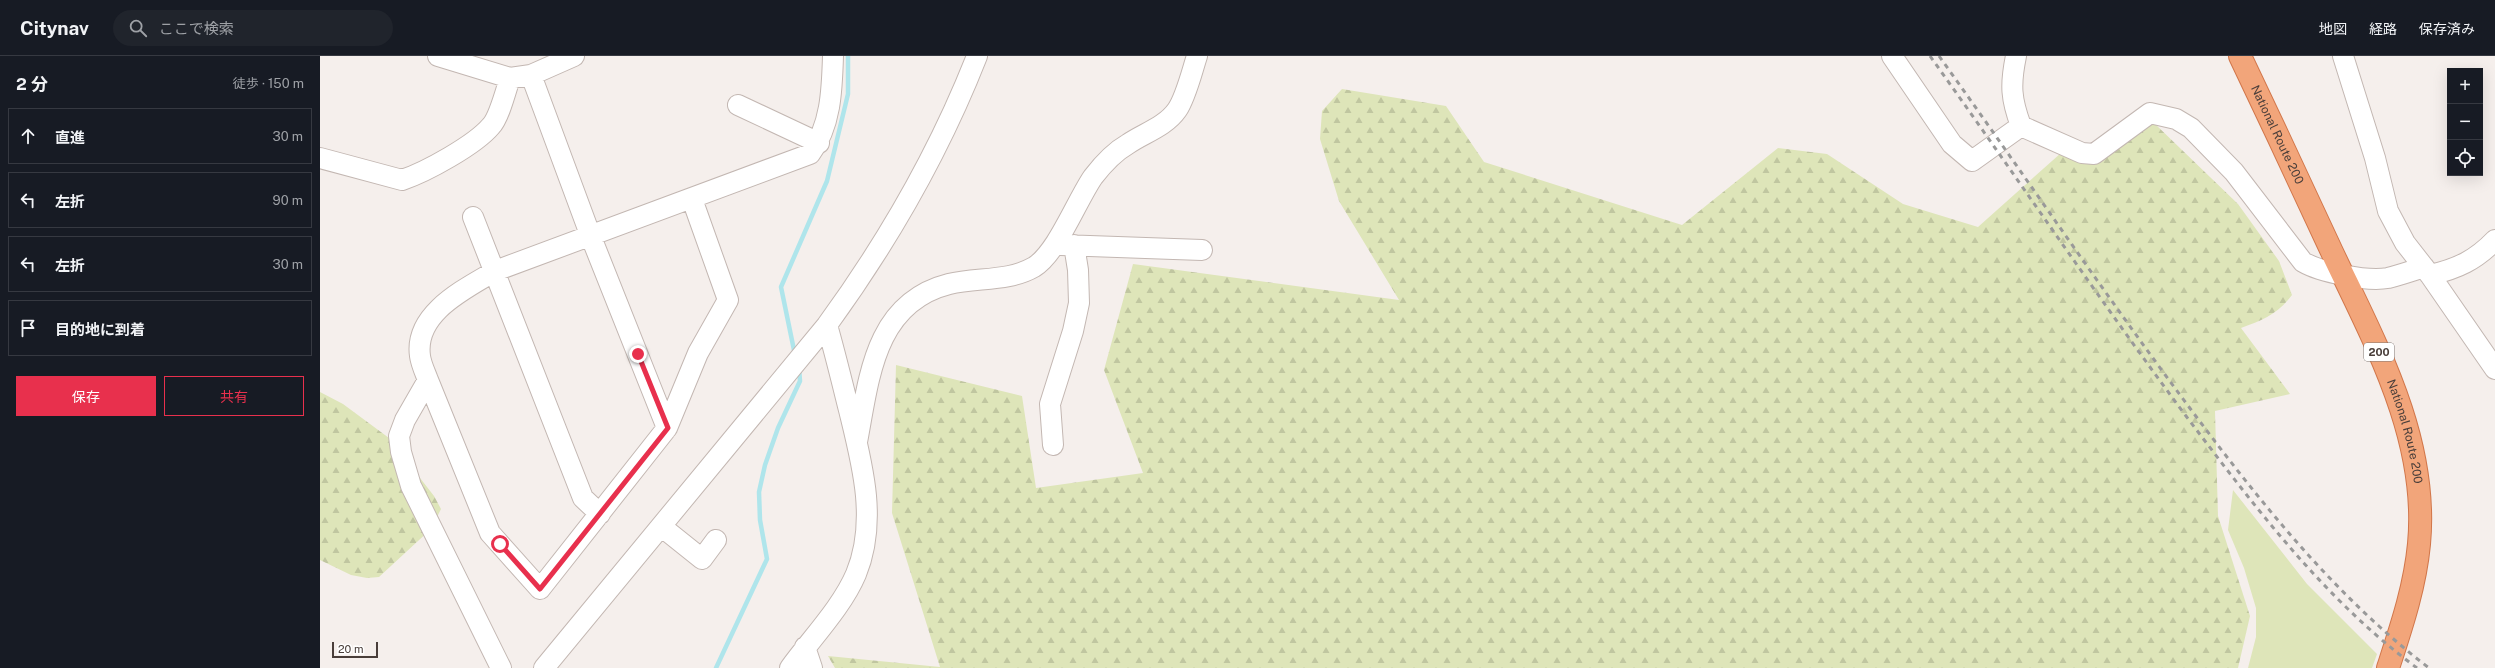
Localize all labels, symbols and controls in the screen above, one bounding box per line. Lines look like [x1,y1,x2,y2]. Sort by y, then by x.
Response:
search box [113,10,393,46]
text: Citynav [20,17,89,39]
icon: search [127,17,149,39]
text: ここで検索 [159,20,234,37]
text: 地図 [2319,21,2347,37]
text: 経路 [2369,21,2397,37]
text: 保存済み [2419,21,2475,37]
map controls [2447,68,2483,176]
button: + [2447,68,2483,104]
text: 2 分 [16,74,48,94]
text: 徒歩 · 150 m [233,76,304,91]
street label: National Route 200 [2248,83,2306,186]
button: − [2447,104,2483,140]
icon: ahead [17,125,39,147]
text: 直進 [55,129,85,146]
text: 30 m [273,129,303,144]
button: locate [2447,140,2483,176]
icon: left [17,189,39,211]
text: 左折 [55,193,85,210]
text: 90 m [273,193,303,208]
icon: left [17,253,39,275]
text: 左折 [55,257,85,274]
text: 30 m [273,257,303,272]
icon: arrive [17,317,39,339]
text: 目的地に到着 [55,321,145,338]
road number: 200 [2364,343,2394,361]
route end [629,345,647,363]
button: 保存 [16,376,156,416]
button: 共有 [164,376,304,416]
street label: National Route 200 [2384,377,2425,485]
route start [491,535,509,553]
scale bar [332,640,378,659]
text: 20 m [338,643,363,655]

